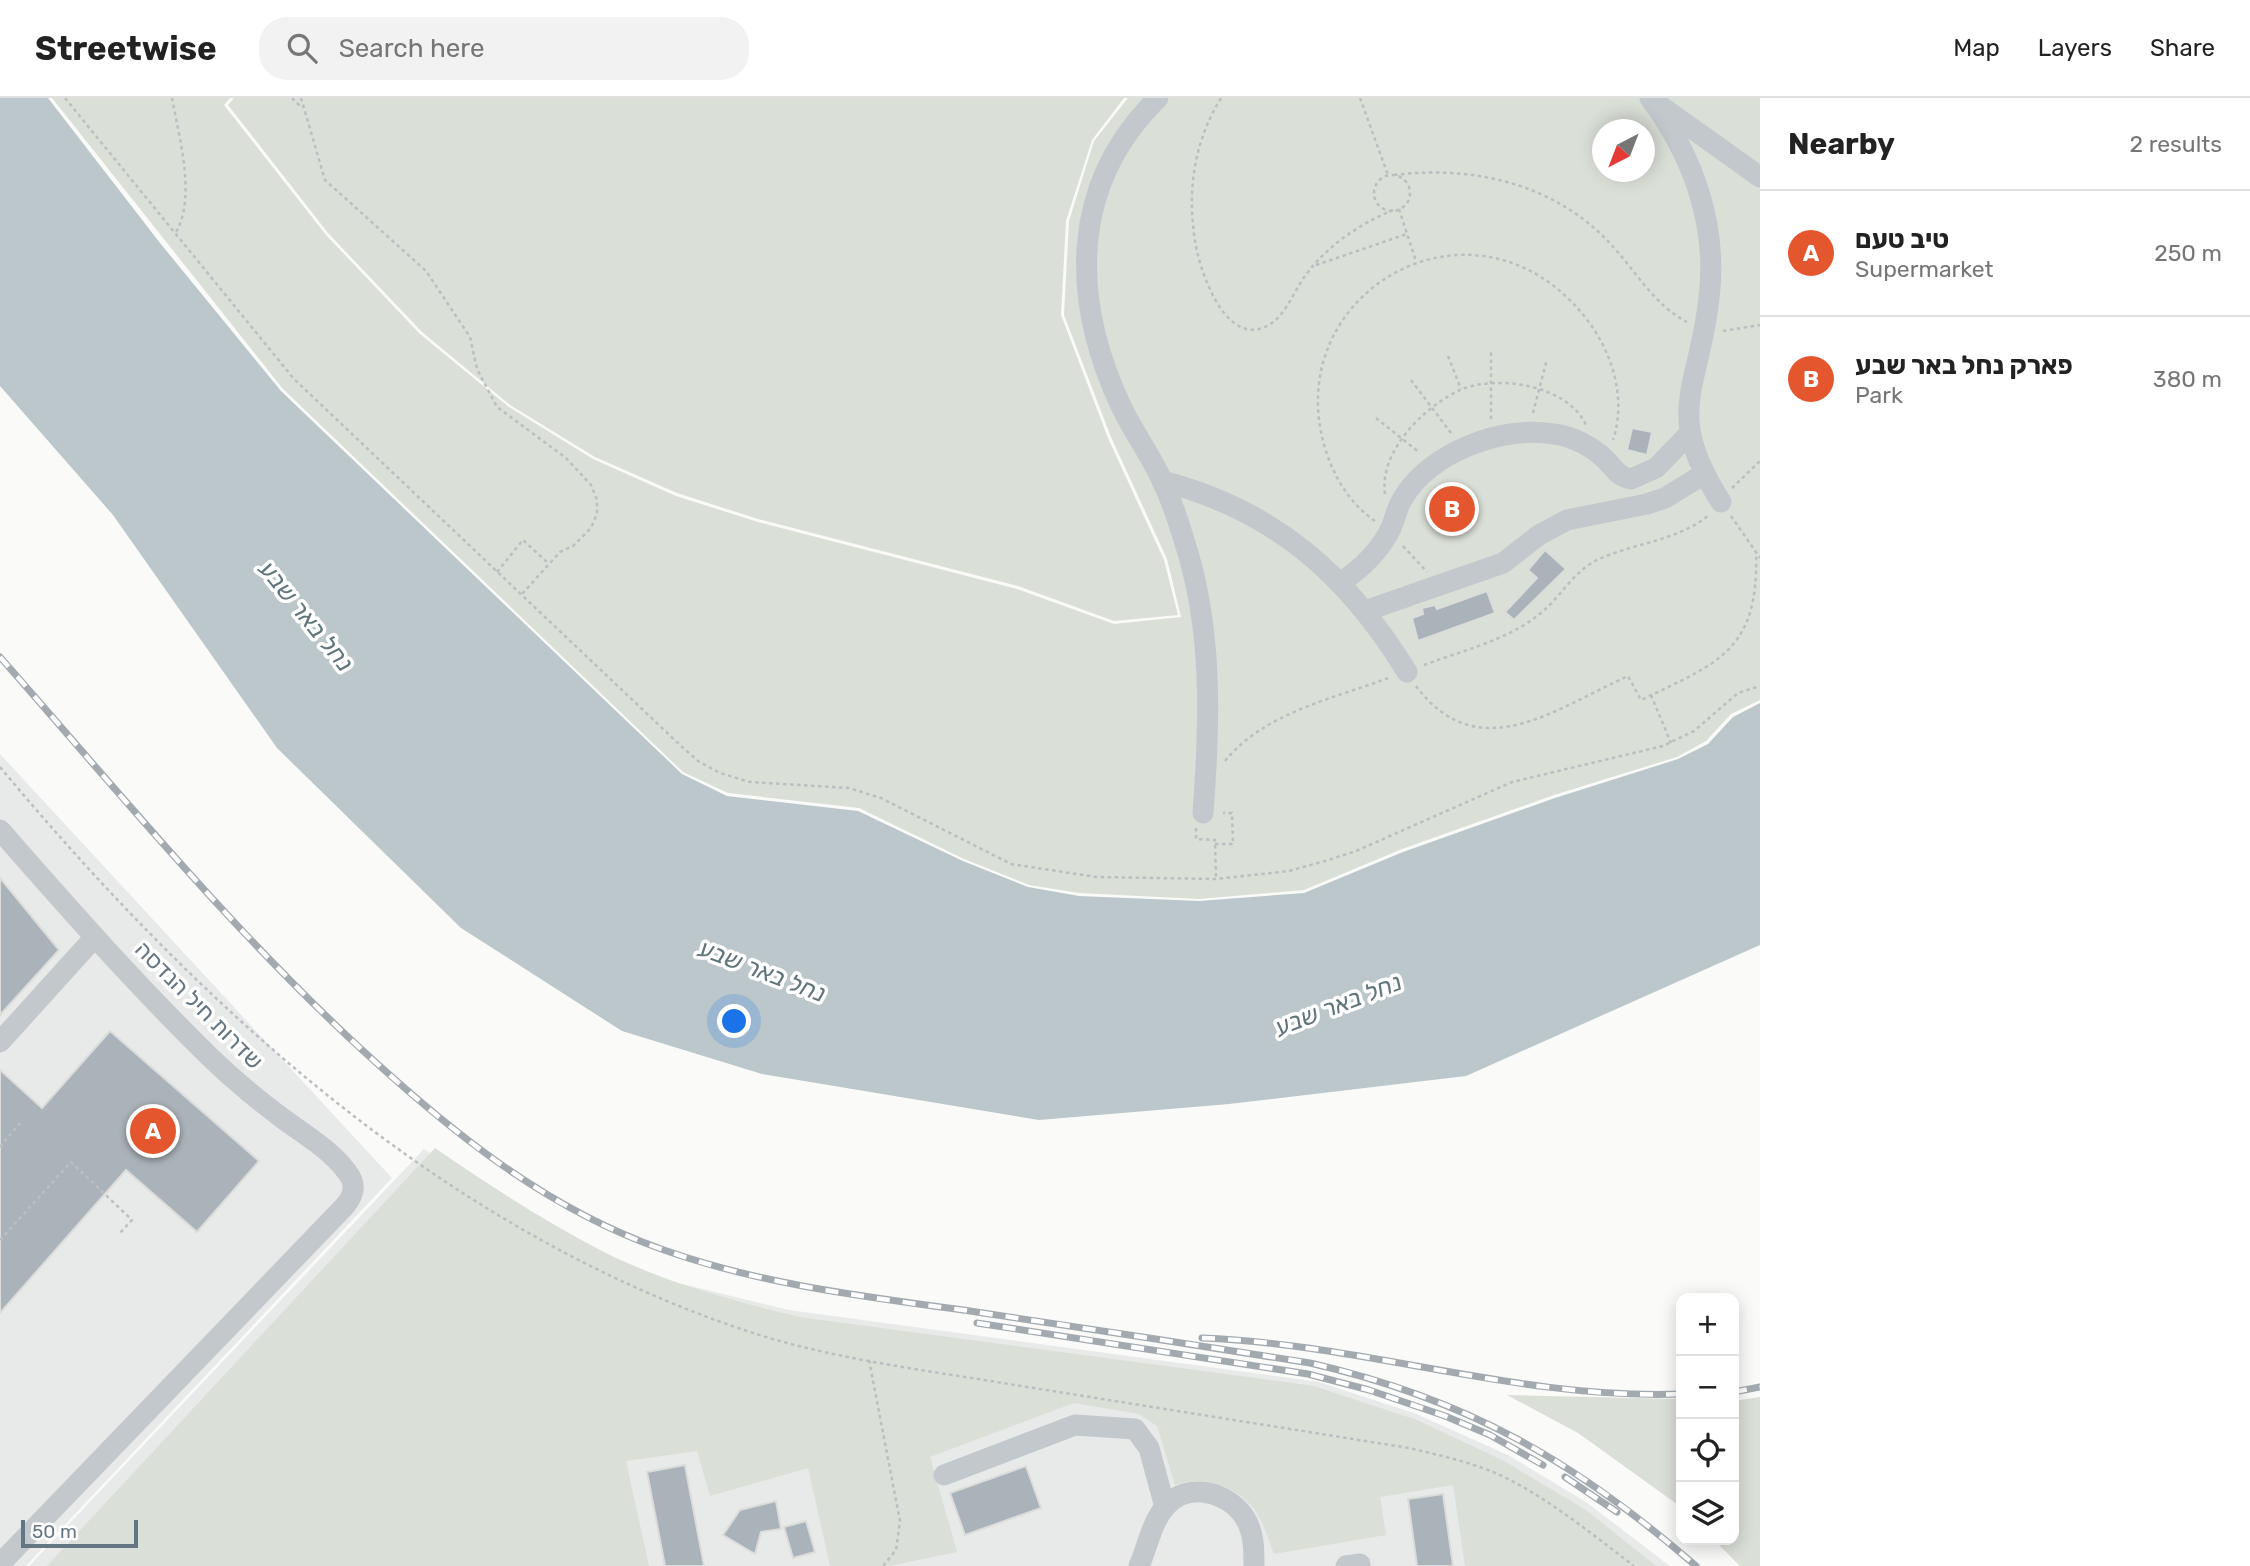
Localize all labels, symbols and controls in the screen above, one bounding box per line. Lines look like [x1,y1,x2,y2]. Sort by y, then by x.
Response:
search box [259,17,749,80]
text: Streetwise [35,29,217,68]
icon: search [283,29,321,67]
text: Search here [339,33,485,64]
text: Map [1953,34,2000,62]
text: Layers [2038,34,2112,62]
text: Share [2150,34,2215,62]
north arrow [1592,119,1655,182]
text: Nearby [1788,126,1895,162]
text: 2 results [2130,130,2222,158]
text: טיב טעם [1855,224,1949,255]
text: A [1803,239,1819,267]
text: 250 m [2154,239,2222,267]
text: Supermarket [1855,255,1993,283]
text: פארק נחל באר שבע [1855,350,2073,381]
text: B [1803,365,1819,393]
text: 380 m [2153,365,2222,393]
text: Park [1855,381,1903,409]
pin: B [1429,483,1475,535]
water label: נחל באר שבע [253,555,359,677]
water label: נחל באר שבע [694,934,829,1008]
street label: שדרות חיל הנדסה [129,935,269,1075]
water label: נחל באר שבע [1270,968,1405,1042]
your location [717,1004,751,1038]
pin: A [130,1105,176,1157]
map controls [1676,1293,1739,1545]
button: + [1676,1293,1739,1356]
button: − [1676,1356,1739,1419]
button: locate [1676,1419,1739,1482]
button: layers [1676,1482,1739,1545]
scale bar [21,1517,138,1549]
text: 50 m [32,1520,77,1543]

